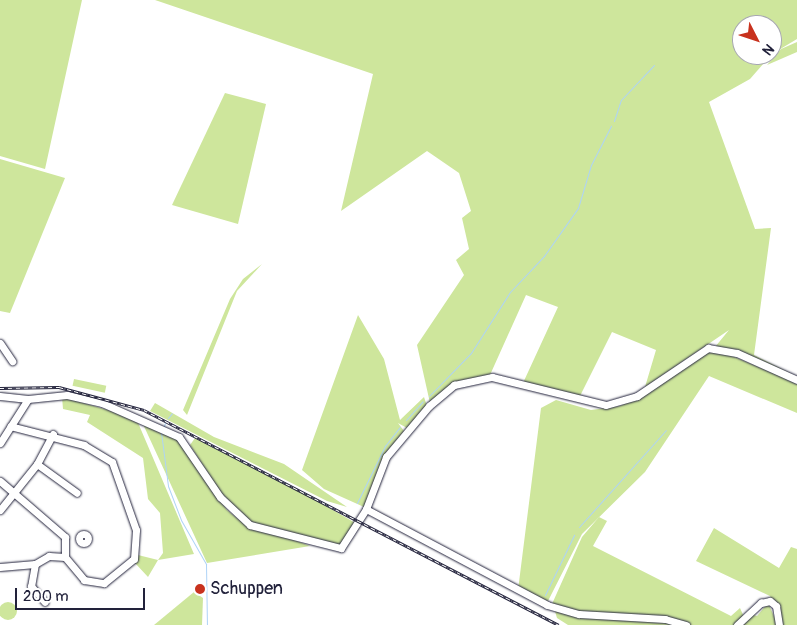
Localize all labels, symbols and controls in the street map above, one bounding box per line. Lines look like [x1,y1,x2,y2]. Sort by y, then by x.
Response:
north arrow [732,15,782,65]
text: N [758,40,777,59]
scale bar [18,578,148,610]
place label: Schuppen [210,578,283,600]
marker: Schuppen [194,583,206,595]
text: 200 m [23,587,68,606]

